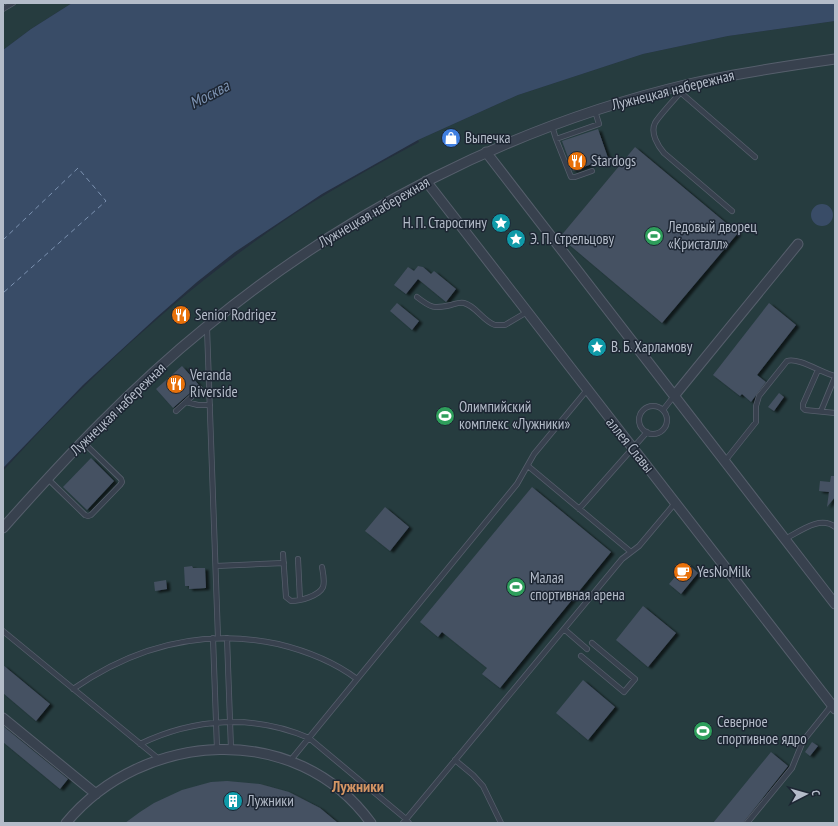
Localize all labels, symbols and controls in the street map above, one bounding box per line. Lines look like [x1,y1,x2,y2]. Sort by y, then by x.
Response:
street label: Лужнецкая набережная [609,65,736,114]
water label: Москва [186,75,234,113]
shop icon: Выпечка [440,127,462,149]
place label: Выпечка [465,128,511,147]
restaurant icon: Stardogs [566,150,588,172]
place label: Stardogs [591,151,636,170]
street label: Лужнецкая набережная [314,172,433,252]
place icon: Н. П. Старостину [490,212,512,234]
place label: Н. П. Старостину [403,213,487,232]
place label: Ледовый дворец «Кристалл» [667,217,757,253]
sports icon: Ледовый дворец «Кристалл» [643,225,665,247]
place icon: Э. П. Стрельцову [505,228,527,250]
place label: Э. П. Стрельцову [530,229,615,248]
restaurant icon: Senior Rodrigez [170,304,192,326]
place label: Senior Rodrigez [195,305,276,324]
place icon: В. Б. Харламову [586,336,608,358]
place label: В. Б. Харламову [611,337,693,356]
street label: Лужнецкая набережная [65,358,170,460]
place label: Veranda Riverside [189,365,238,401]
restaurant icon: Veranda Riverside [165,373,187,395]
place label: Олимпийский комплекс «Лужники» [459,397,570,433]
sports icon: Олимпийский комплекс «Лужники» [434,405,456,427]
street label: аллея Славы [602,413,659,476]
cafe icon: YesNoMilk [672,561,694,583]
place label: YesNoMilk [697,562,751,581]
place label: Малая спортивная арена [530,568,625,604]
sports icon: Малая спортивная арена [505,576,527,598]
place label: Северное спортивное ядро [717,712,807,748]
sports icon: Северное спортивное ядро [692,720,714,742]
north arrow [786,774,826,814]
district label: Лужники [331,776,384,796]
building icon: Лужники [222,790,244,812]
text: С [809,790,823,796]
place label: Лужники [246,791,294,810]

